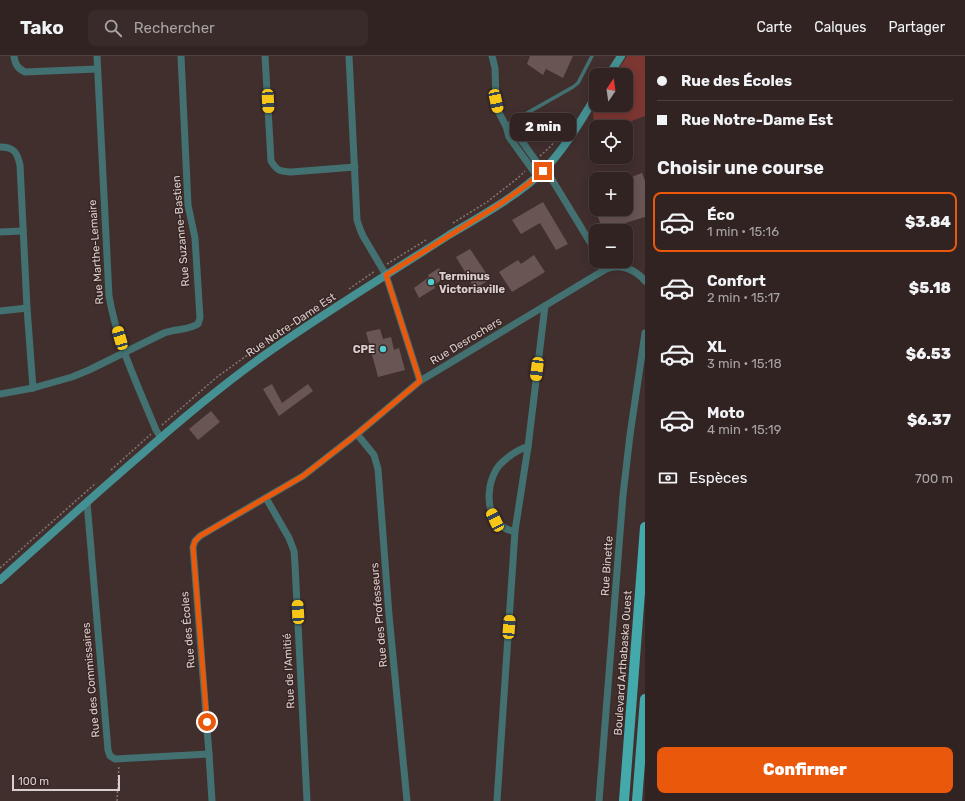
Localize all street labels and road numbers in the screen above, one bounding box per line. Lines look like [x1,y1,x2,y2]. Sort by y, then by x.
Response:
street label: Rue Suzanne-Bastien [170,175,192,287]
street label: Rue Marthe-Lemaire [86,199,106,305]
street label: Rue Notre-Dame Est [244,290,339,360]
street label: Rue Desrochers [428,314,504,367]
street label: Rue Binette [598,535,616,597]
street label: Rue des Professeurs [368,562,390,668]
street label: Boulevard Arthabaska Ouest [611,589,635,736]
street label: Rue des Écoles [178,591,198,669]
street label: Rue des Commissaires [79,622,103,738]
street label: Rue de l'Amitié [281,633,297,709]

